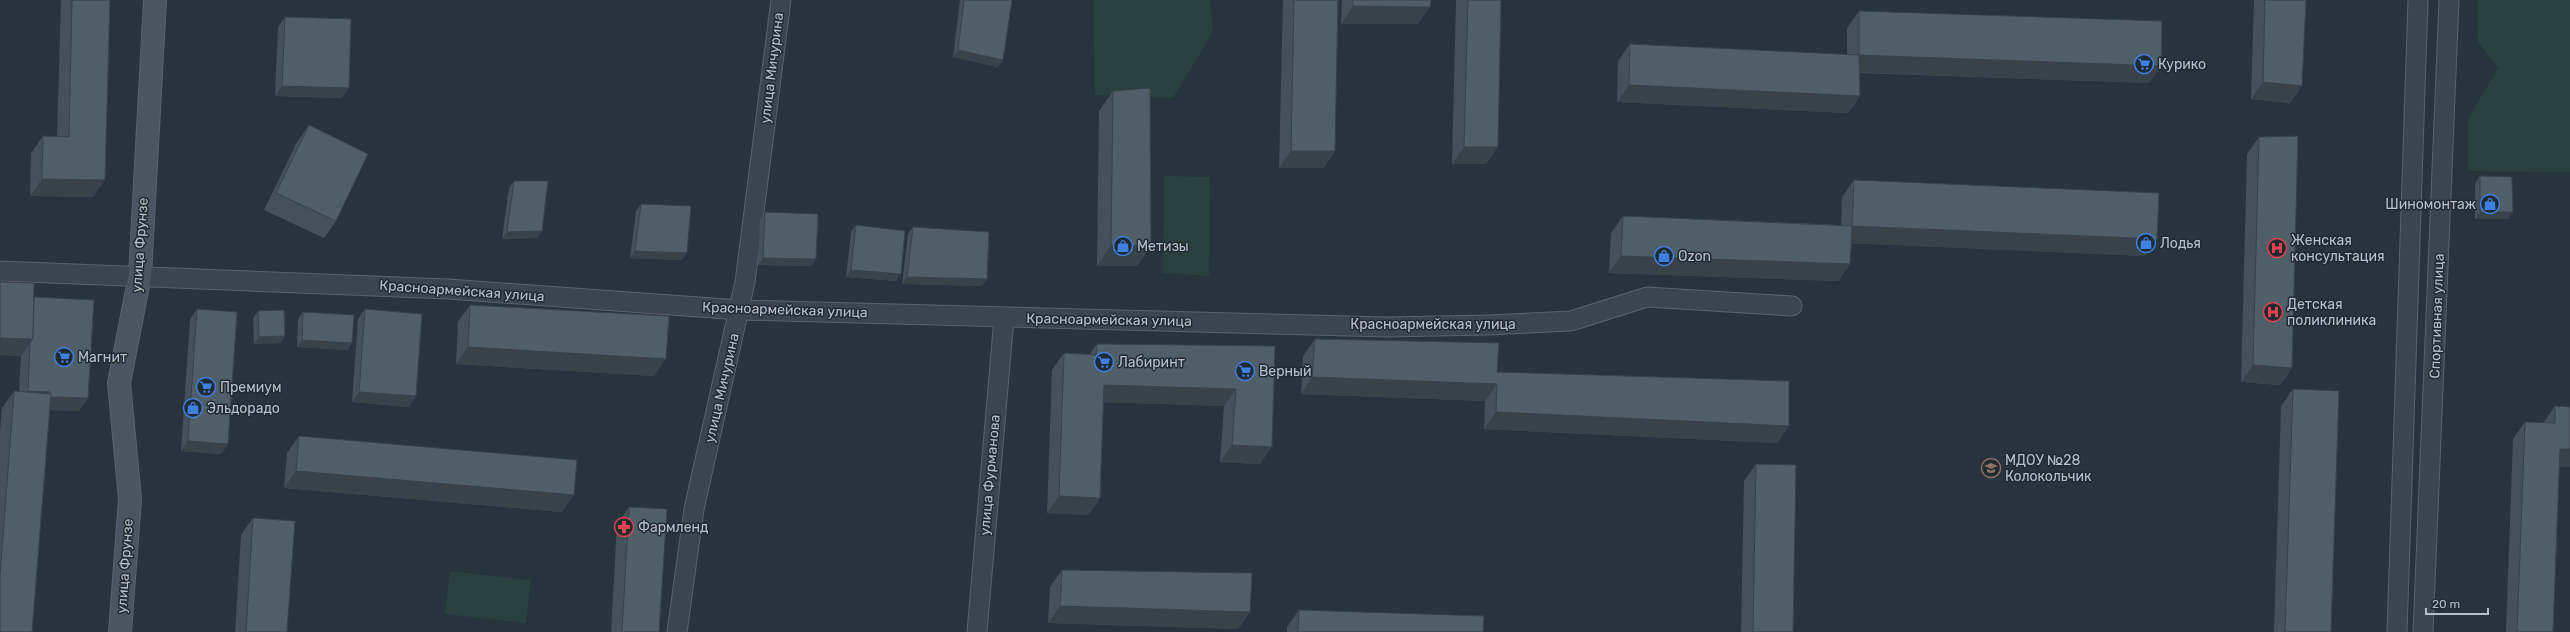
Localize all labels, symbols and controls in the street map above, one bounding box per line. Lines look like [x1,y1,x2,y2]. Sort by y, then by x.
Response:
street label: улица Мичурина [757,11,787,125]
supermarket icon: Курико [2133,53,2155,75]
place label: Курико [2158,56,2206,73]
shop icon: Шиномонтаж [2479,193,2501,215]
place label: Шиномонтаж [2385,196,2476,213]
street label: улица Фрунзе [128,197,152,293]
shop icon: Лодья [2135,232,2157,254]
place label: Женская консультация [2291,232,2385,265]
shop icon: Метизы [1112,235,1134,257]
place label: Лодья [2160,235,2201,252]
hospital icon: Женская консультация [2266,237,2288,259]
place label: Метизы [1137,238,1189,255]
shop icon: Ozon [1653,245,1675,267]
place label: Ozon [1678,248,1711,265]
street label: Спортивная улица [2426,253,2448,379]
street label: Красноармейская улица [379,277,545,305]
place label: Детская поликлиника [2287,296,2376,329]
street label: Красноармейская улица [702,299,868,321]
hospital icon: Детская поликлиника [2262,301,2284,323]
street label: Красноармейская улица [1026,310,1192,330]
street label: Красноармейская улица [1350,316,1516,333]
street label: улица Мичурина [701,332,743,444]
supermarket icon: Магнит [53,346,75,368]
place label: Магнит [78,349,127,366]
supermarket icon: Лабиринт [1093,351,1115,373]
place label: Лабиринт [1118,354,1185,371]
supermarket icon: Верный [1234,360,1256,382]
place label: Верный [1259,363,1312,380]
supermarket icon: Премиум [195,376,217,398]
place label: Премиум [220,379,281,396]
shop icon: Эльдорадо [182,397,204,419]
place label: Эльдорадо [207,400,280,417]
street label: улица Фурманова [976,414,1004,536]
place label: МДОУ №28 Колокольчик [2005,452,2092,485]
school or university icon: МДОУ №28 Колокольчик [1980,457,2002,479]
pharmacy icon: Фармленд [613,516,635,538]
street label: улица Фрунзе [113,518,137,614]
place label: Фармленд [638,519,709,536]
scale bar [2426,590,2488,616]
text: 20 m [2432,597,2460,611]

